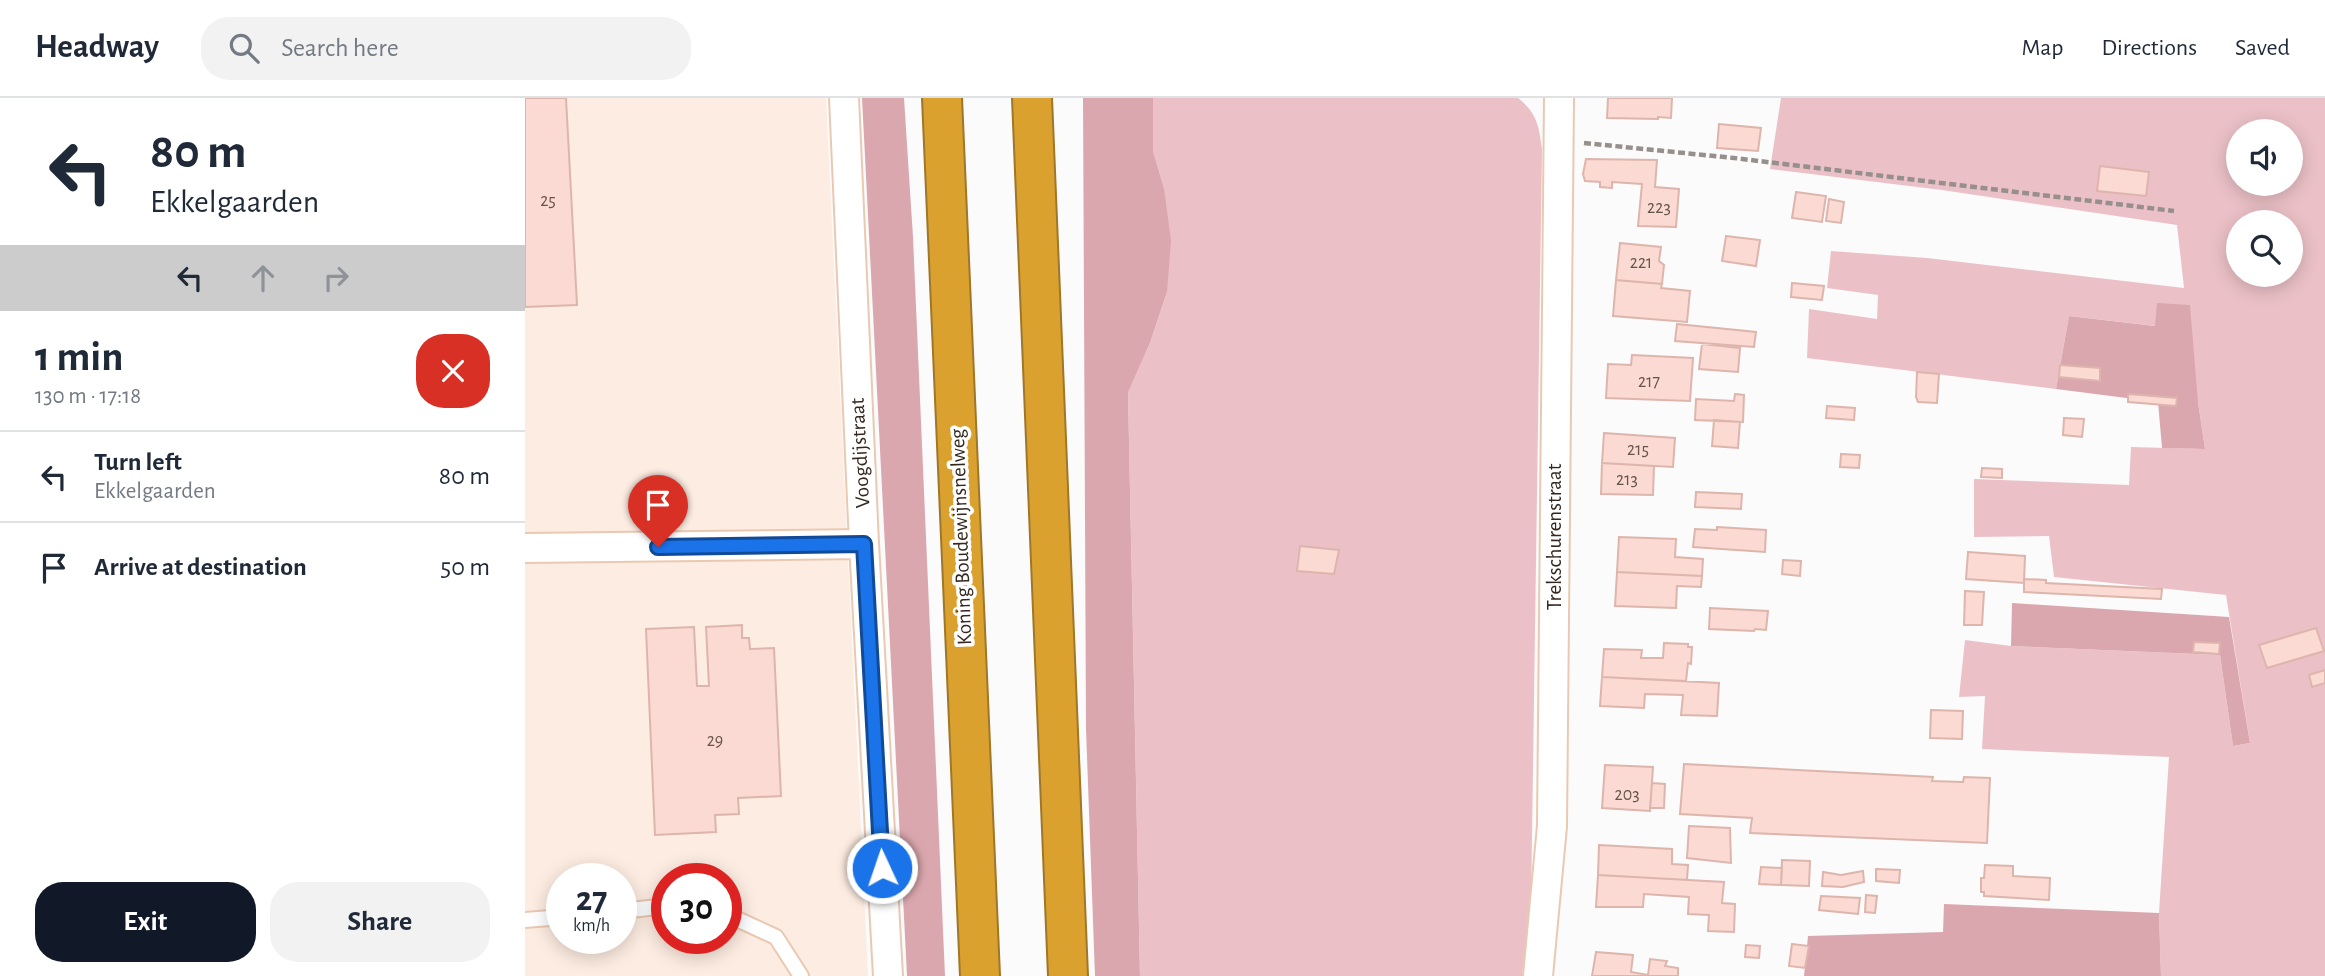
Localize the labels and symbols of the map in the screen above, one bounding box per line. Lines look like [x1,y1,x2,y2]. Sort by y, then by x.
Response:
house number: 25 [540,192,556,210]
house number: 223 [1647,199,1671,217]
house number: 221 [1630,254,1652,272]
house number: 217 [1638,373,1660,391]
street label: Voogdijstraat [847,397,873,509]
street label: Koning Boudewijnsnelweg [947,428,975,646]
house number: 215 [1627,441,1649,459]
street label: Trekschurenstraat [1544,463,1565,610]
house number: 213 [1616,471,1638,489]
pin [628,475,688,547]
house number: 29 [707,732,723,750]
house number: 203 [1614,786,1640,804]
position arrow [845,831,919,905]
speed limit sign: 30 [651,863,742,954]

